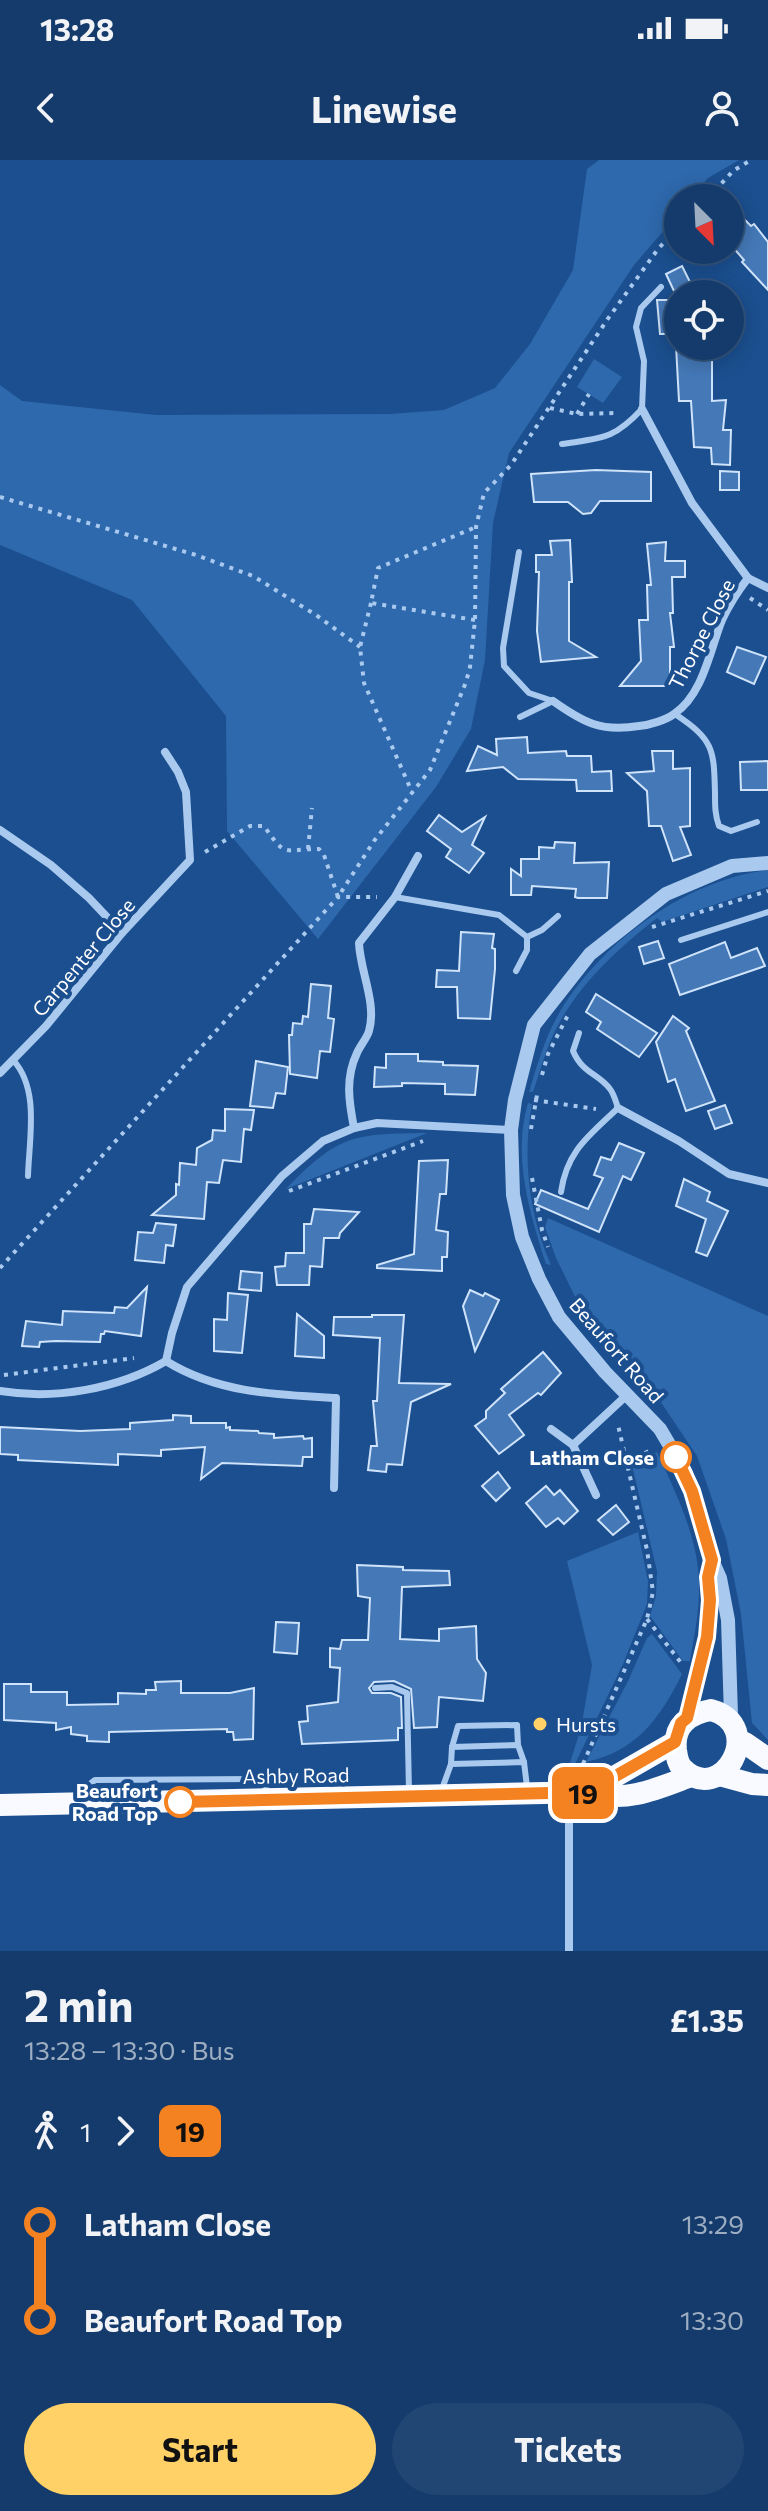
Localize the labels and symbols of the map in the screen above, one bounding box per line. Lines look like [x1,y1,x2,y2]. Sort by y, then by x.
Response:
north arrow [664,184,744,264]
street label: Thorpe Close [663,575,739,693]
street label: Carpenter Close [27,893,139,1021]
street label: Beaufort Road [565,1293,669,1407]
marker: Latham Close [661,1442,691,1472]
place label: Latham Close [529,1445,654,1469]
place label: Hursts [556,1712,616,1736]
marker: Hursts [531,1715,549,1733]
street label: Ashby Road [242,1762,350,1788]
line badge: 19 [547,1767,619,1819]
place label: Beaufort Road Top [72,1778,158,1825]
marker: Beaufort Road Top [165,1787,195,1817]

